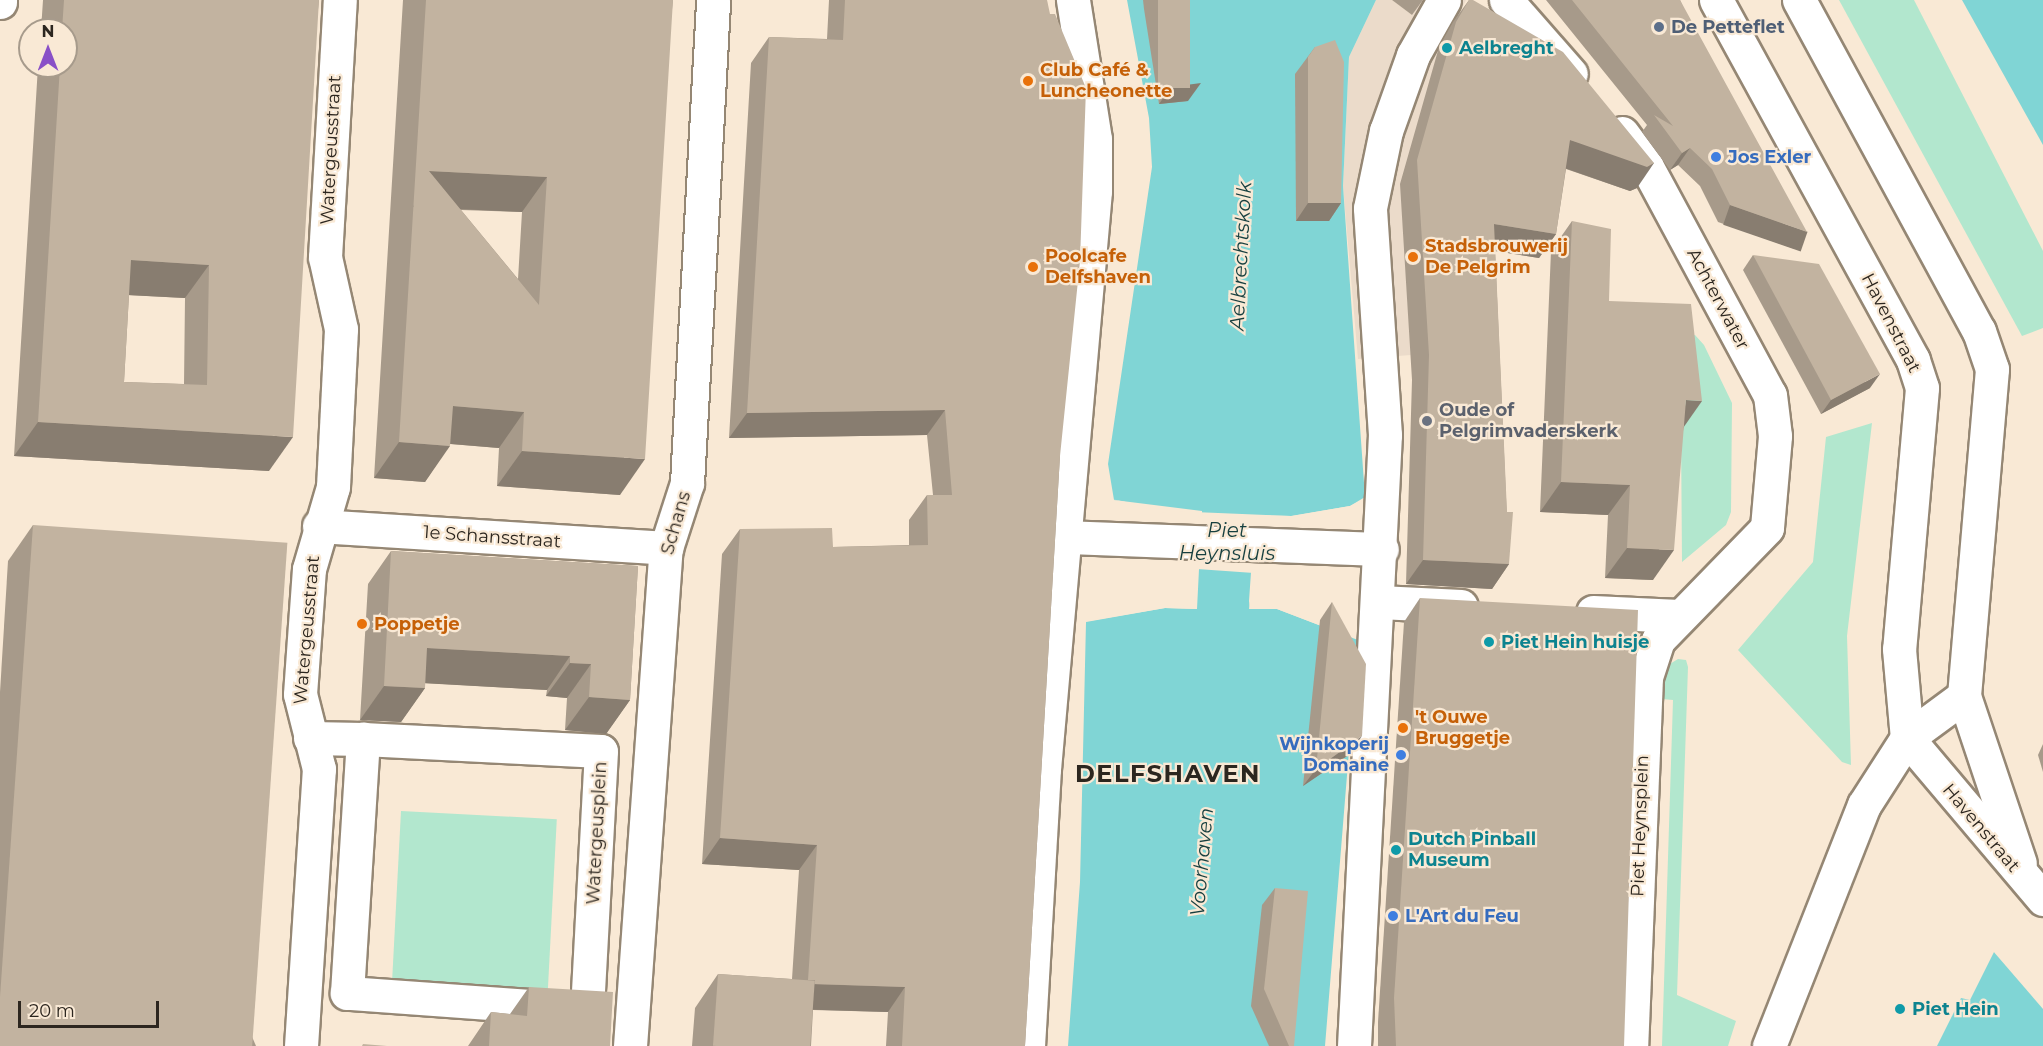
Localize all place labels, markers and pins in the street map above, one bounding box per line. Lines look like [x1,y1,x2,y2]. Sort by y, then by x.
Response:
place label: De Petteflet [1671,16,1785,38]
marker: De Petteflet [1652,20,1666,34]
place label: Aelbreght [1459,37,1554,59]
marker: Aelbreght [1440,41,1454,55]
place label: Club Café & Luncheonette [1040,60,1172,103]
marker: Club Café & Luncheonette [1021,74,1035,88]
place label: Jos Exler [1728,146,1811,168]
marker: Jos Exler [1709,150,1723,164]
place label: Stadsbrouwerij De Pelgrim [1425,236,1568,278]
place label: Poolcafe Delfshaven [1045,246,1151,288]
marker: Stadsbrouwerij De Pelgrim [1406,250,1420,264]
marker: Poolcafe Delfshaven [1026,260,1040,274]
place label: Oude of Pelgrimvaderskerk [1439,400,1618,442]
marker: Oude of Pelgrimvaderskerk [1420,414,1434,428]
place label: Poppetje [374,613,460,635]
marker: Poppetje [355,617,369,631]
place label: Piet Hein huisje [1501,631,1649,653]
marker: Piet Hein huisje [1482,635,1496,649]
place label: 't Ouwe Bruggetje [1415,707,1510,750]
marker: 't Ouwe Bruggetje [1396,721,1410,735]
place label: Wijnkoperij Domaine [1279,734,1389,777]
marker: Wijnkoperij Domaine [1394,748,1408,762]
place label: Dutch Pinball Museum [1408,829,1536,872]
marker: Dutch Pinball Museum [1389,843,1403,857]
place label: L'Art du Feu [1405,905,1519,927]
marker: L'Art du Feu [1386,909,1400,923]
place label: Piet Hein [1912,998,1999,1020]
marker: Piet Hein [1893,1002,1907,1016]

